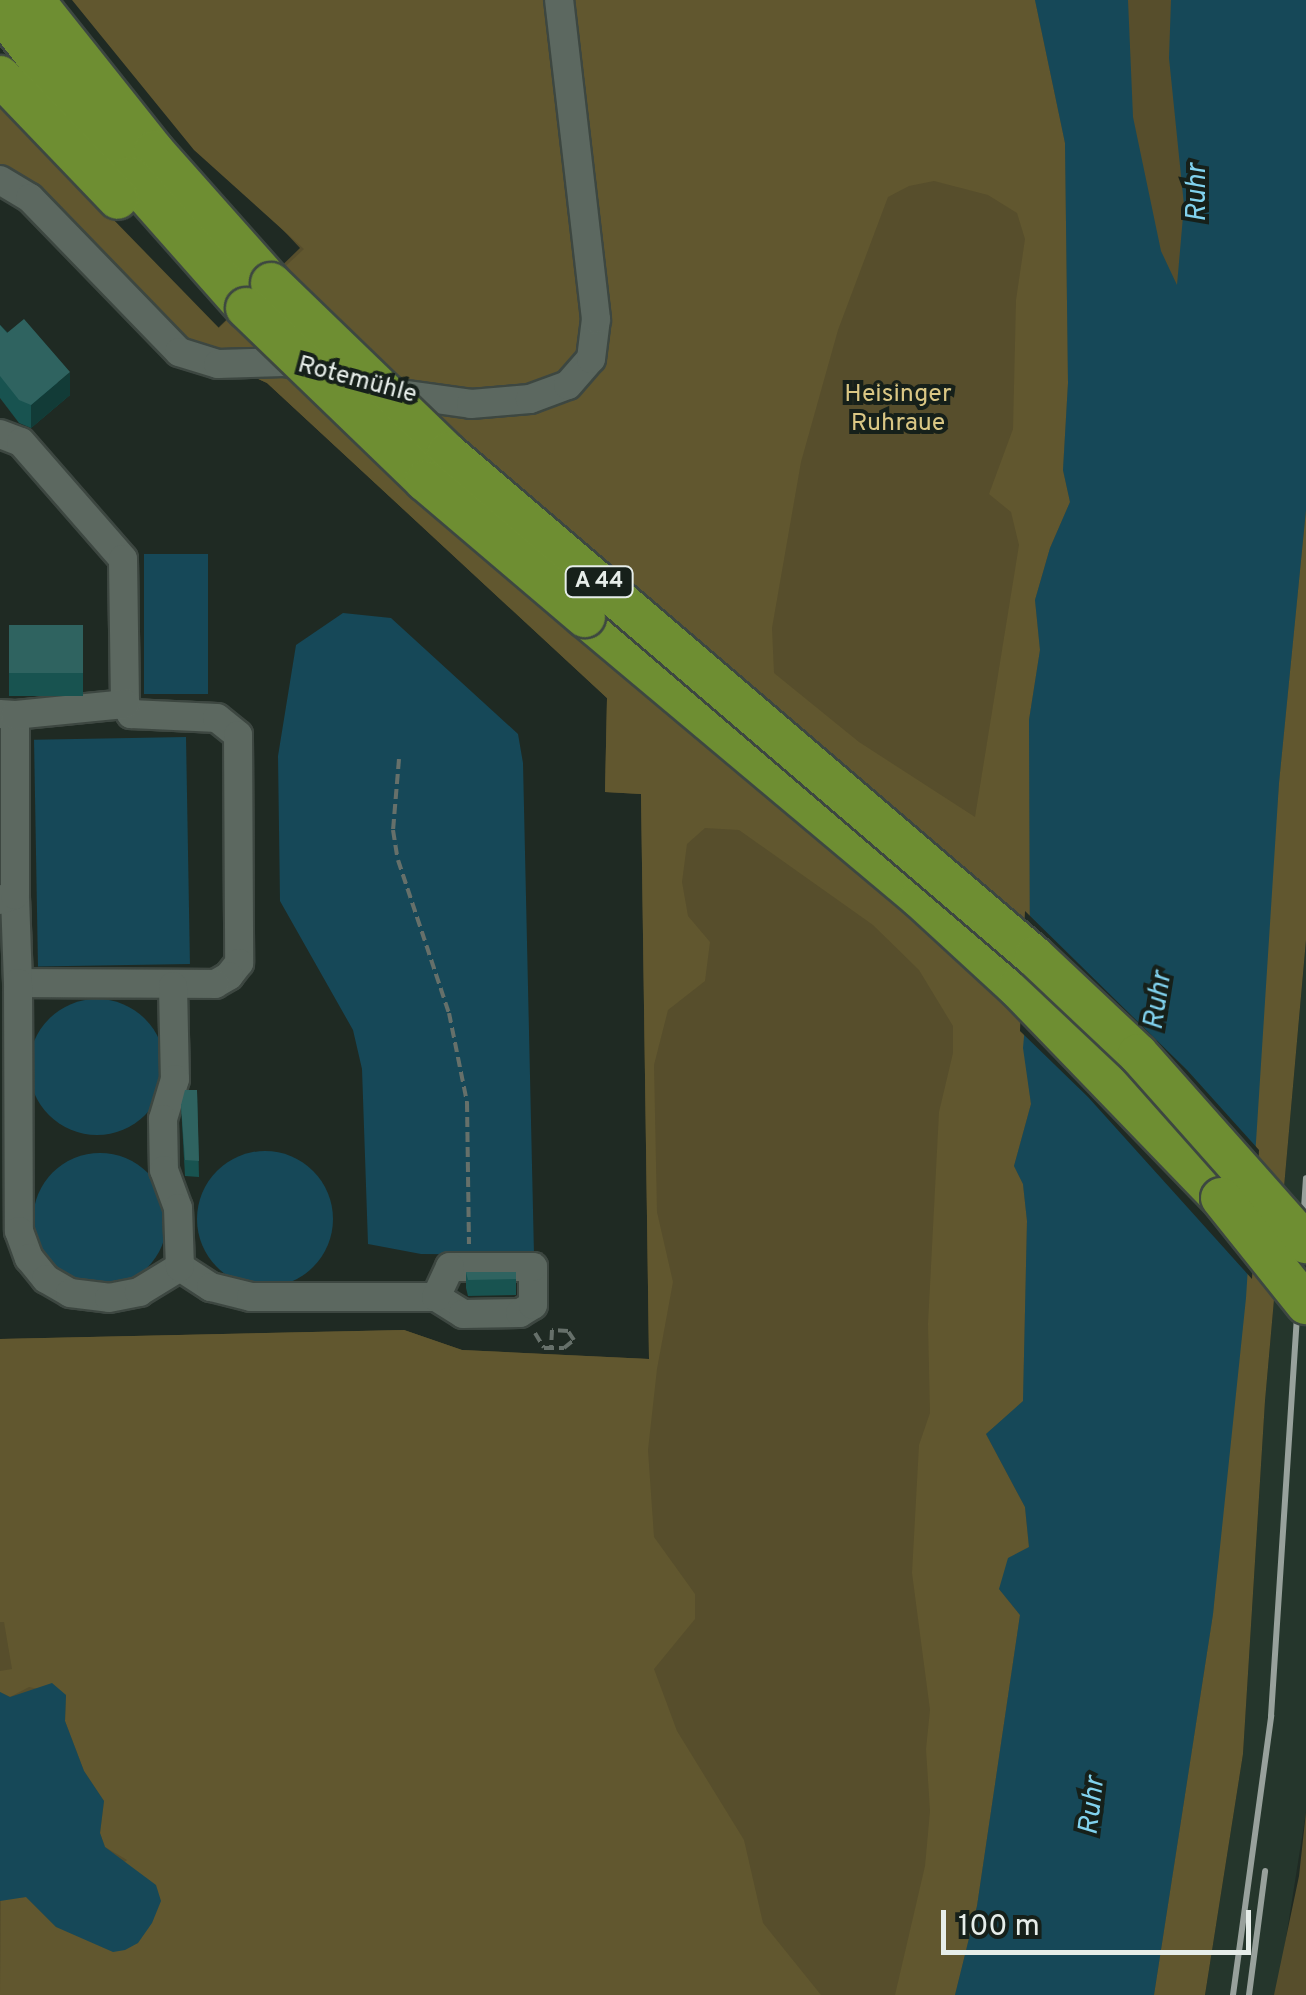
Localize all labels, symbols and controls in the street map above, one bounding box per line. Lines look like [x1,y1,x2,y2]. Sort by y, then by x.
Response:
water label: Ruhr [1181,164,1215,222]
street label: Rotemühle [294,351,420,411]
park label: Heisinger Ruhraue [844,381,952,440]
road number: A 44 [564,565,634,599]
water label: Ruhr [1138,969,1180,1033]
water label: Ruhr [1073,1775,1113,1837]
scale bar [946,1890,1256,1952]
text: 100 m [958,1909,1040,1946]

